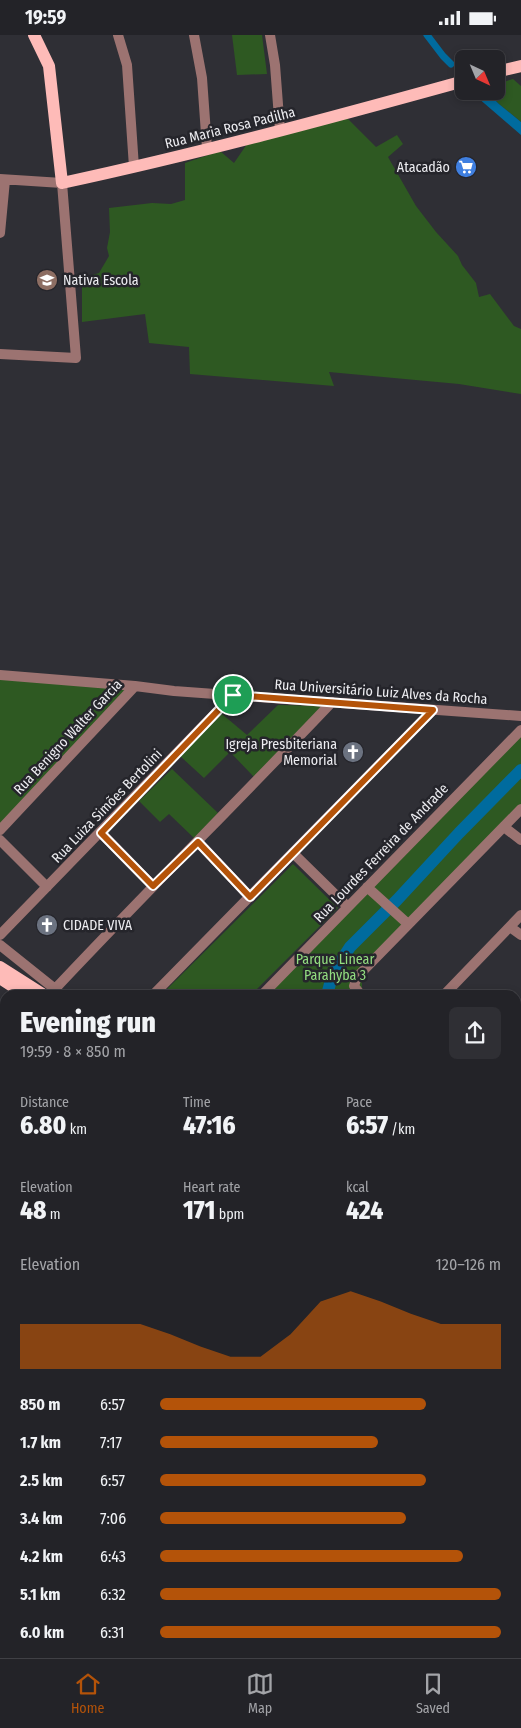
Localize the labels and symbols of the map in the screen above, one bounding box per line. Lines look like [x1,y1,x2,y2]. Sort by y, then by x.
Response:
north arrow [455,50,505,100]
street label: Rua Maria Rosa Padilha [163,104,297,152]
supermarket icon: Atacadão [454,155,478,179]
place label: Atacadão [397,159,450,176]
school or university icon: Nativa Escola [35,268,59,292]
place label: Nativa Escola [63,272,139,289]
pin [212,674,254,716]
street label: Rua Benigno Walter Garcia [10,676,126,798]
street label: Rua Universitário Luiz Alves da Rocha [274,676,488,708]
place label: Igreja Presbiteriana Memorial [225,736,337,769]
church icon: Igreja Presbiteriana Memorial [341,740,365,764]
street label: Rua Luiza Simões Bertolini [48,746,166,866]
street label: Rua Lourdes Ferreira de Andrade [310,780,452,926]
church icon: CIDADE VIVA [35,913,59,937]
place label: CIDADE VIVA [63,917,133,934]
park label: Parque Linear Parahyba 3 [296,951,374,984]

